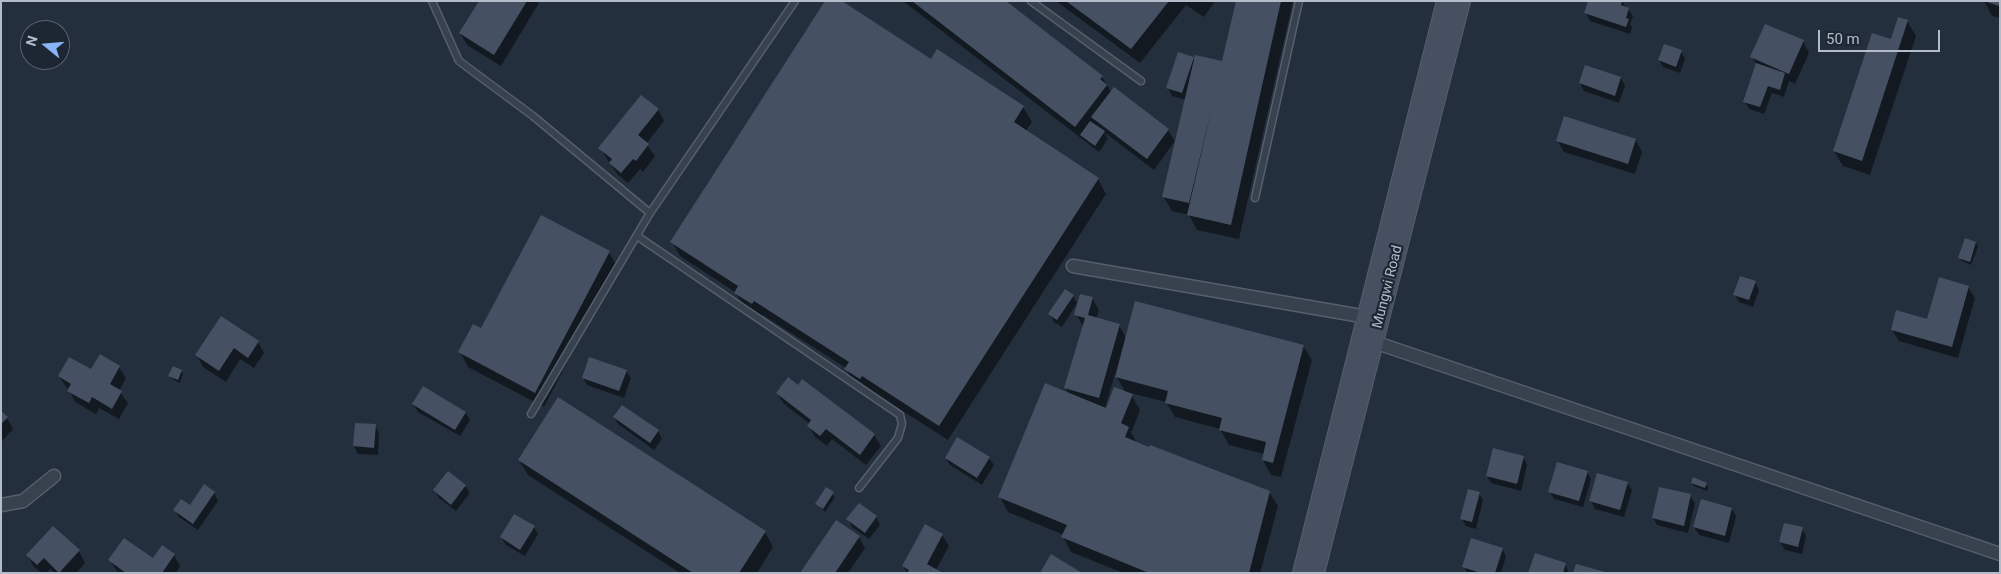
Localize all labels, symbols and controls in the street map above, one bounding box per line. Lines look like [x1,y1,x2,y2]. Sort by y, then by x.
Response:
north arrow [20,20,70,70]
scale bar [1821,20,1944,52]
text: 50 m [1826,30,1860,48]
text: N [23,34,41,48]
street label: Mungwi Road [1370,244,1406,330]

